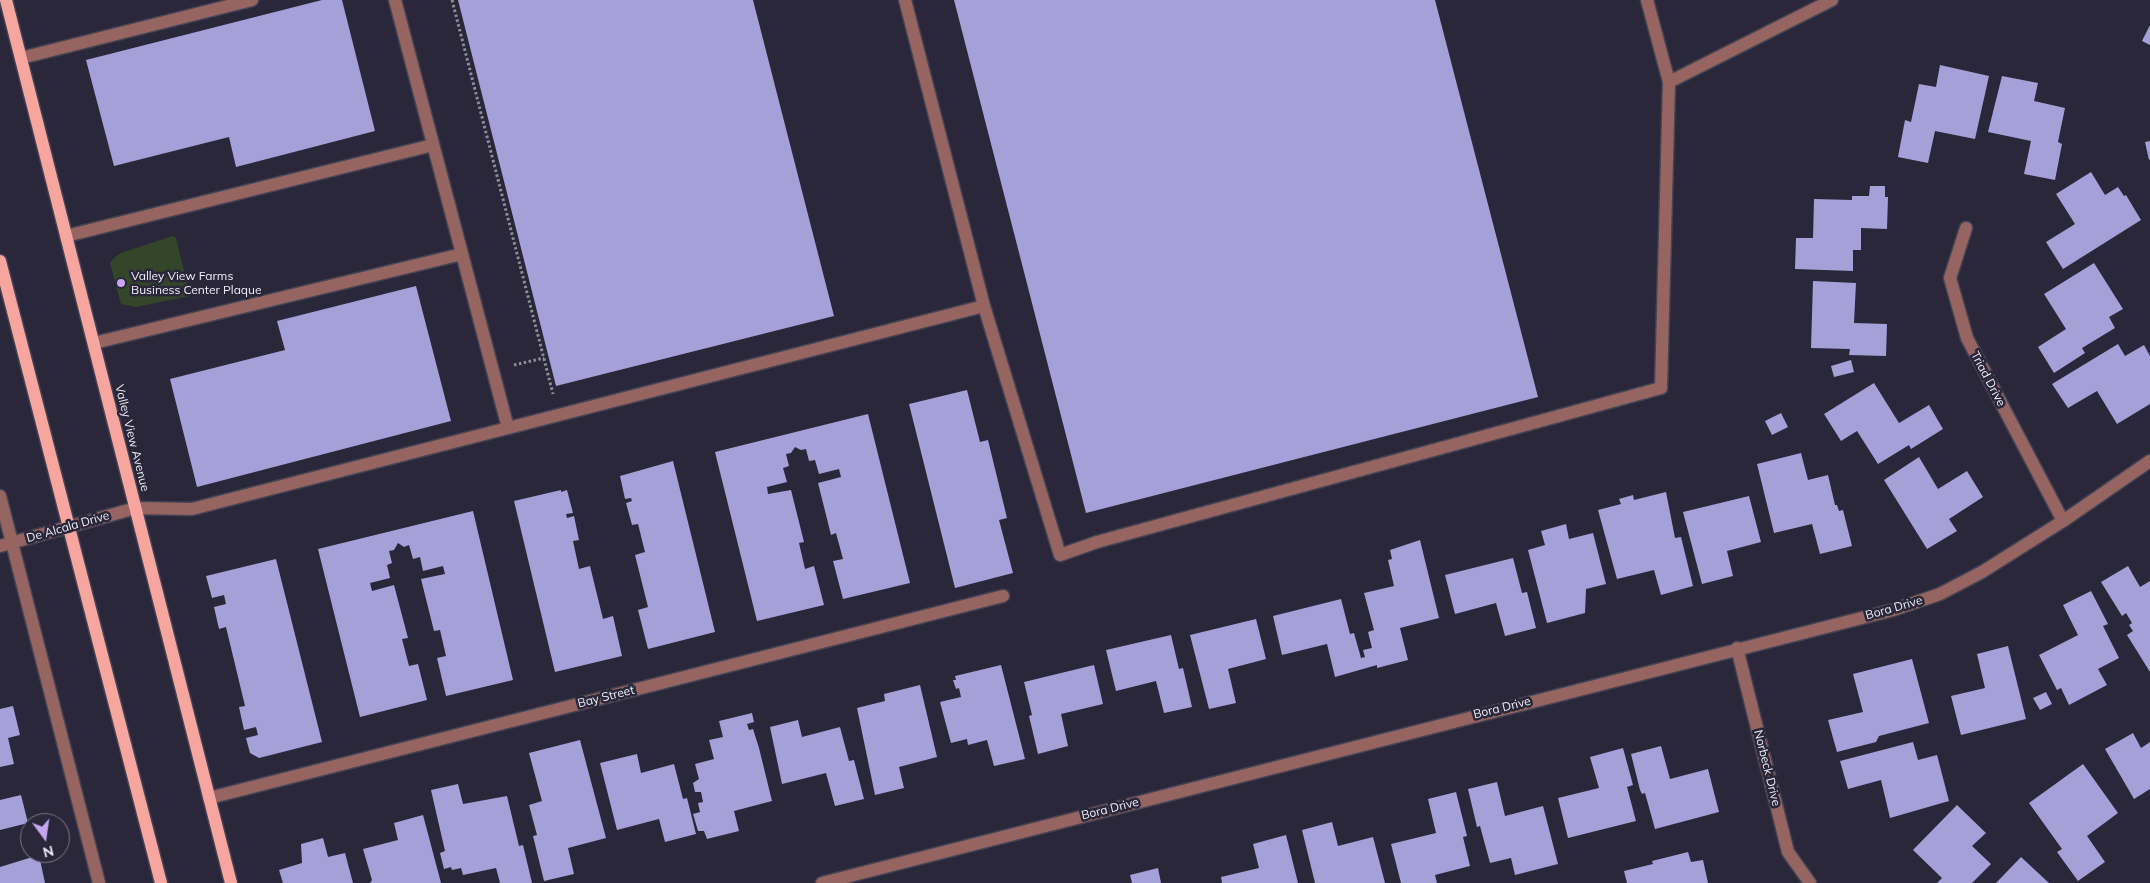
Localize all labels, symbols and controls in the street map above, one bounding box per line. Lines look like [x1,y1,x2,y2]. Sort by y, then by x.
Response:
place label: Valley View Farms Business Center Plaque [131,269,262,297]
marker: Valley View Farms Business Center Plaque [115,277,127,289]
street label: Triad Drive [1968,349,2008,409]
street label: Valley View Avenue [112,383,152,493]
street label: De Alcala Drive [25,508,111,546]
street label: Bora Drive [1864,593,1924,623]
street label: Bay Street [576,683,636,711]
street label: Bora Drive [1472,694,1532,722]
street label: Norbeck Drive [1751,728,1783,808]
street label: Bora Drive [1080,795,1140,823]
north arrow [20,813,70,863]
text: N [41,842,56,862]

